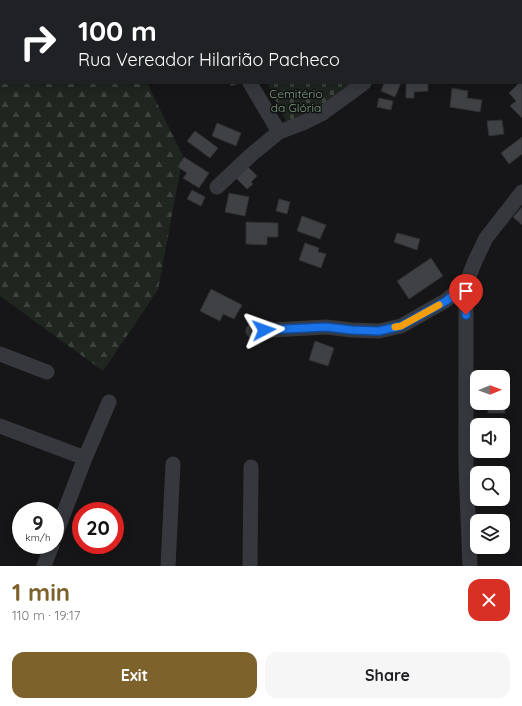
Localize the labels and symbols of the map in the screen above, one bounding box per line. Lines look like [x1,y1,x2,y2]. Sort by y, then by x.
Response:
park label: Cemitério da Glória [269,86,323,115]
pin [449,274,483,315]
position arrow [243,309,285,351]
north arrow [470,370,510,410]
speed limit sign: 20 [72,502,124,554]

